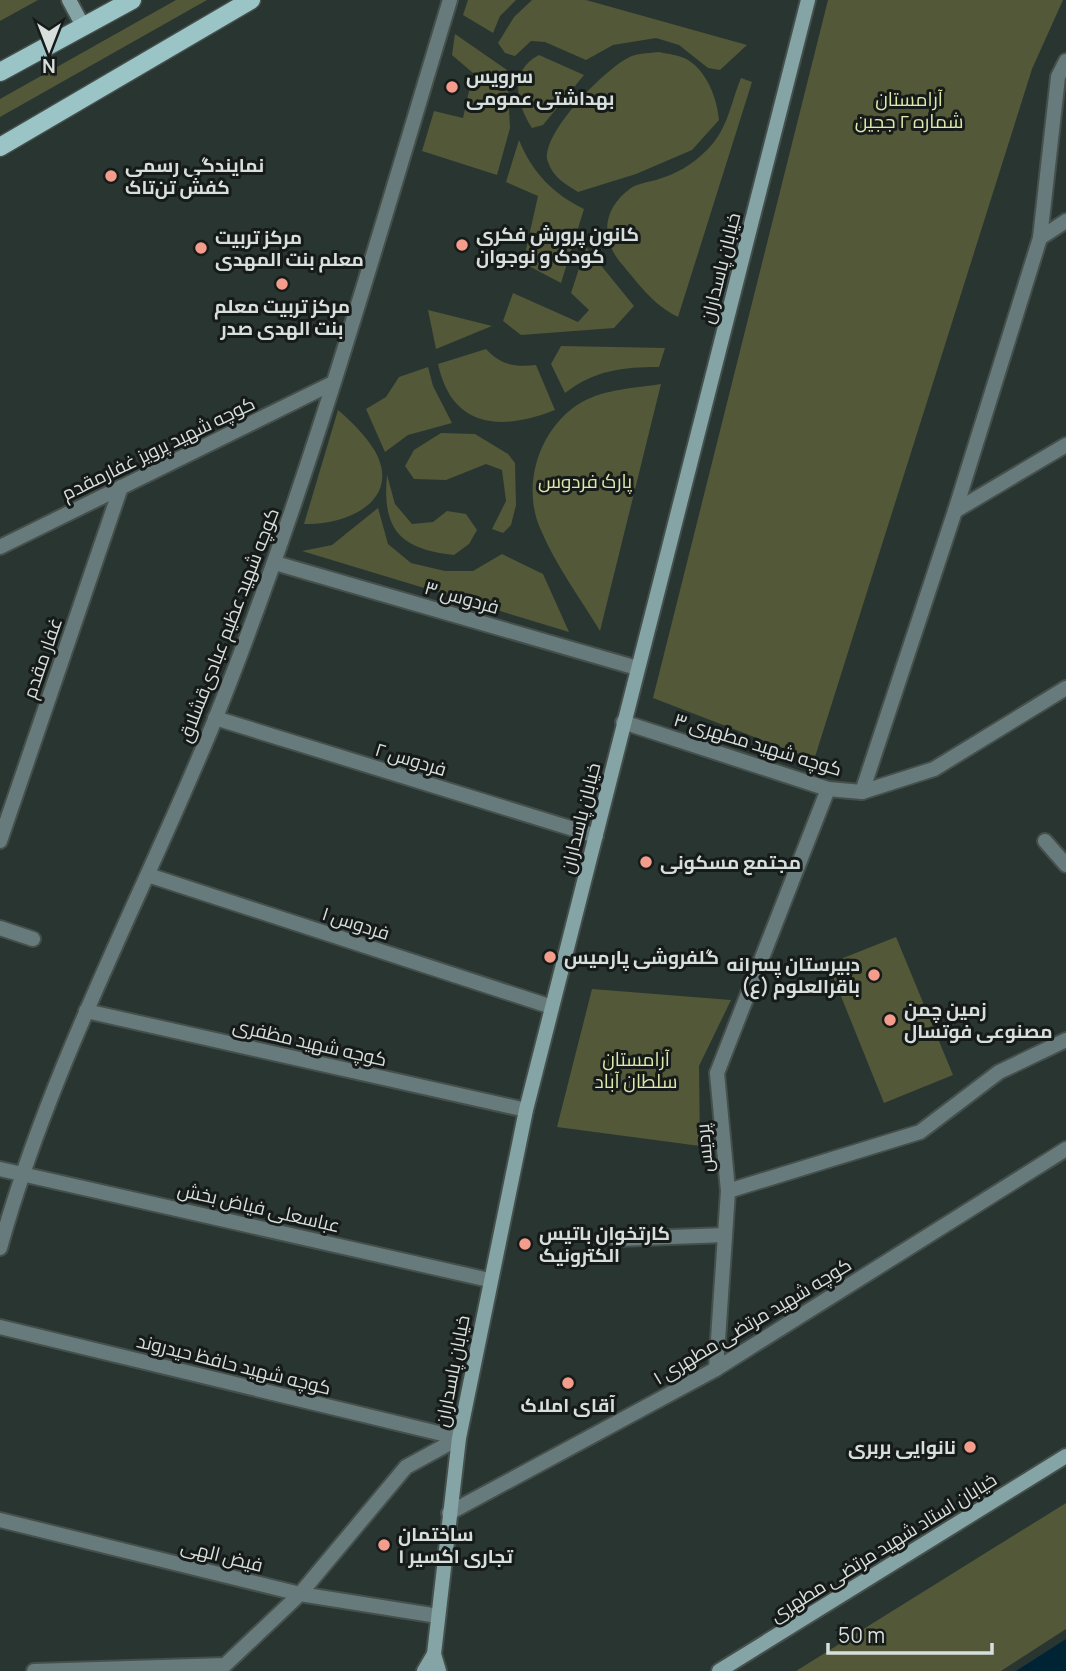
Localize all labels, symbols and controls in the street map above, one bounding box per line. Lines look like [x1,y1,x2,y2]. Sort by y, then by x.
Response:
north arrow [14,14,84,84]
text: N [42,53,56,79]
place label: سرویس بهداشتی عمومی [466,63,614,111]
marker: سرویس بهداشتی عمومی [444,79,460,95]
park label: آرامستان شماره ۲ ججین [855,86,963,134]
place label: نمایندگی رسمی کفش تن‌تاک [125,152,264,200]
marker: نمایندگی رسمی کفش تن‌تاک [103,168,119,184]
street label: خیابان پاسداران [694,210,746,326]
place label: کانون پرورش فکری کودک و نوجوان [476,221,639,269]
place label: مرکز تربیت معلم بنت المهدی [215,224,364,273]
marker: کانون پرورش فکری کودک و نوجوان [454,237,470,253]
marker: مرکز تربیت معلم بنت المهدی [193,240,209,256]
marker: مرکز تربیت معلم بنت الهدی صدر [274,276,290,292]
place label: مرکز تربیت معلم بنت الهدی صدر [214,293,350,341]
street label: کوچه شهید پرویز غفارمقدم [57,390,259,507]
park label: پارک فردوس [538,468,632,494]
street label: کوچه شهید عظیم عبادی‌قشلاق [171,504,286,746]
street label: فردوس ۳ [422,574,502,620]
street label: غفار مقدم [16,614,69,702]
street label: کوچه شهید مطهری ۳ [671,706,845,782]
street label: فردوس ۲ [372,736,450,782]
street label: خیابان پاسداران [554,760,606,876]
place label: مجتمع مسکونی [660,849,801,876]
marker: مجتمع مسکونی [638,854,654,870]
street label: فردوس ۱ [319,900,393,946]
place label: گلفروشی پارمیس [564,944,719,971]
marker: گلفروشی پارمیس [542,949,558,965]
place label: دبیرستان پسرانه باقرالعلوم (ع) [727,951,860,1000]
marker: دبیرستان پسرانه باقرالعلوم (ع) [866,967,882,983]
place label: زمین چمن مصنوعی فوتسال [904,996,1052,1044]
street label: کوچه شهید مظفری [230,1012,390,1072]
marker: زمین چمن مصنوعی فوتسال [882,1012,898,1028]
park label: آرامستان سلطان آباد [595,1046,677,1094]
street label: پردیس [689,1123,719,1173]
street label: عباسعلی فیاض بخش [175,1176,343,1238]
place label: کارتخوان باتیس الکترونیک [539,1220,670,1268]
marker: کارتخوان باتیس الکترونیک [517,1236,533,1252]
street label: کوچه شهید مرتضی مطهری ۱ [648,1251,856,1391]
street label: خیابان پاسداران [428,1313,476,1429]
street label: کوچه شهید حافظ حیدروند [134,1327,334,1401]
marker: آقای املاک [560,1375,576,1391]
place label: آقای املاک [521,1392,615,1418]
place label: نانوایی بربری [848,1434,956,1460]
marker: نانوایی بربری [962,1439,978,1455]
street label: خیابان استاد شهید مرتضی مطهری [765,1466,1001,1628]
place label: ساختمان تجاری اکسیر ۱ [398,1521,514,1569]
street label: فیض الهی [178,1532,266,1578]
marker: ساختمان تجاری اکسیر ۱ [376,1537,392,1553]
scale bar [828,1612,992,1656]
text: 50 m [838,1621,885,1649]

